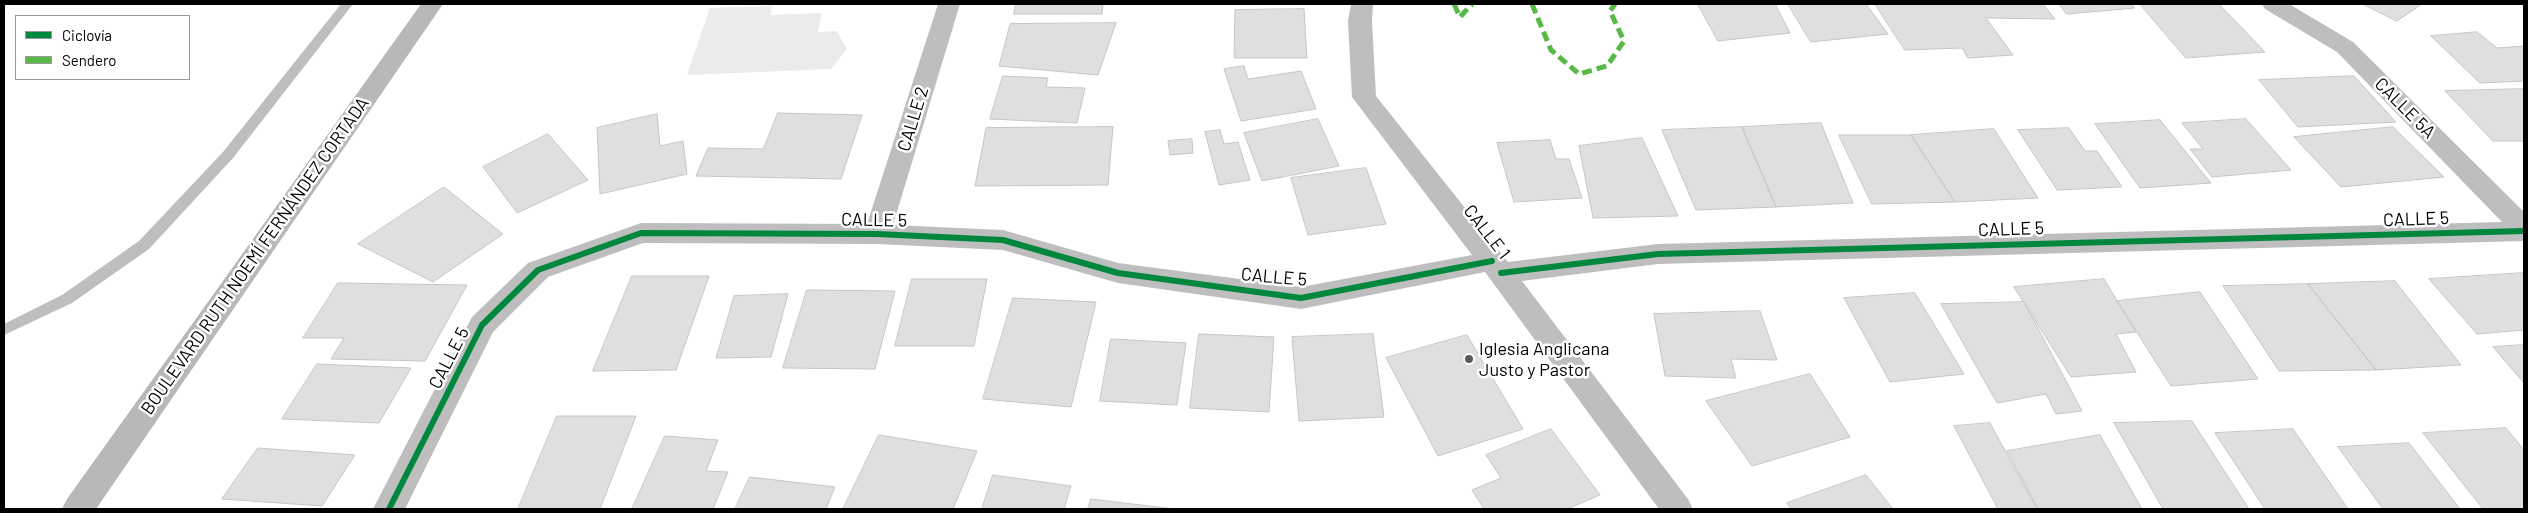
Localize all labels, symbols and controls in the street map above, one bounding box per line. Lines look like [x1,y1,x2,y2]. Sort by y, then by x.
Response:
legend [15,15,190,80]
text: Ciclovía [62,26,112,44]
text: Sendero [62,51,116,69]
street label: CALLE 5A [2370,73,2440,143]
street label: CALLE 2 [893,84,933,154]
street label: BOULEVARD RUTH NOEMÍ FERNÁNDEZ CORTADA [137,93,373,419]
street label: CALLE 1 [1459,201,1515,263]
street label: CALLE 5 [2383,207,2449,231]
street label: CALLE 5 [841,209,907,231]
street label: CALLE 5 [1978,217,2044,241]
street label: CALLE 5 [1240,263,1308,291]
street label: CALLE 5 [424,324,474,392]
place label: Iglesia Anglicana Justo y Pastor [1479,338,1609,380]
marker: Iglesia Anglicana Justo y Pastor [1463,353,1475,365]

